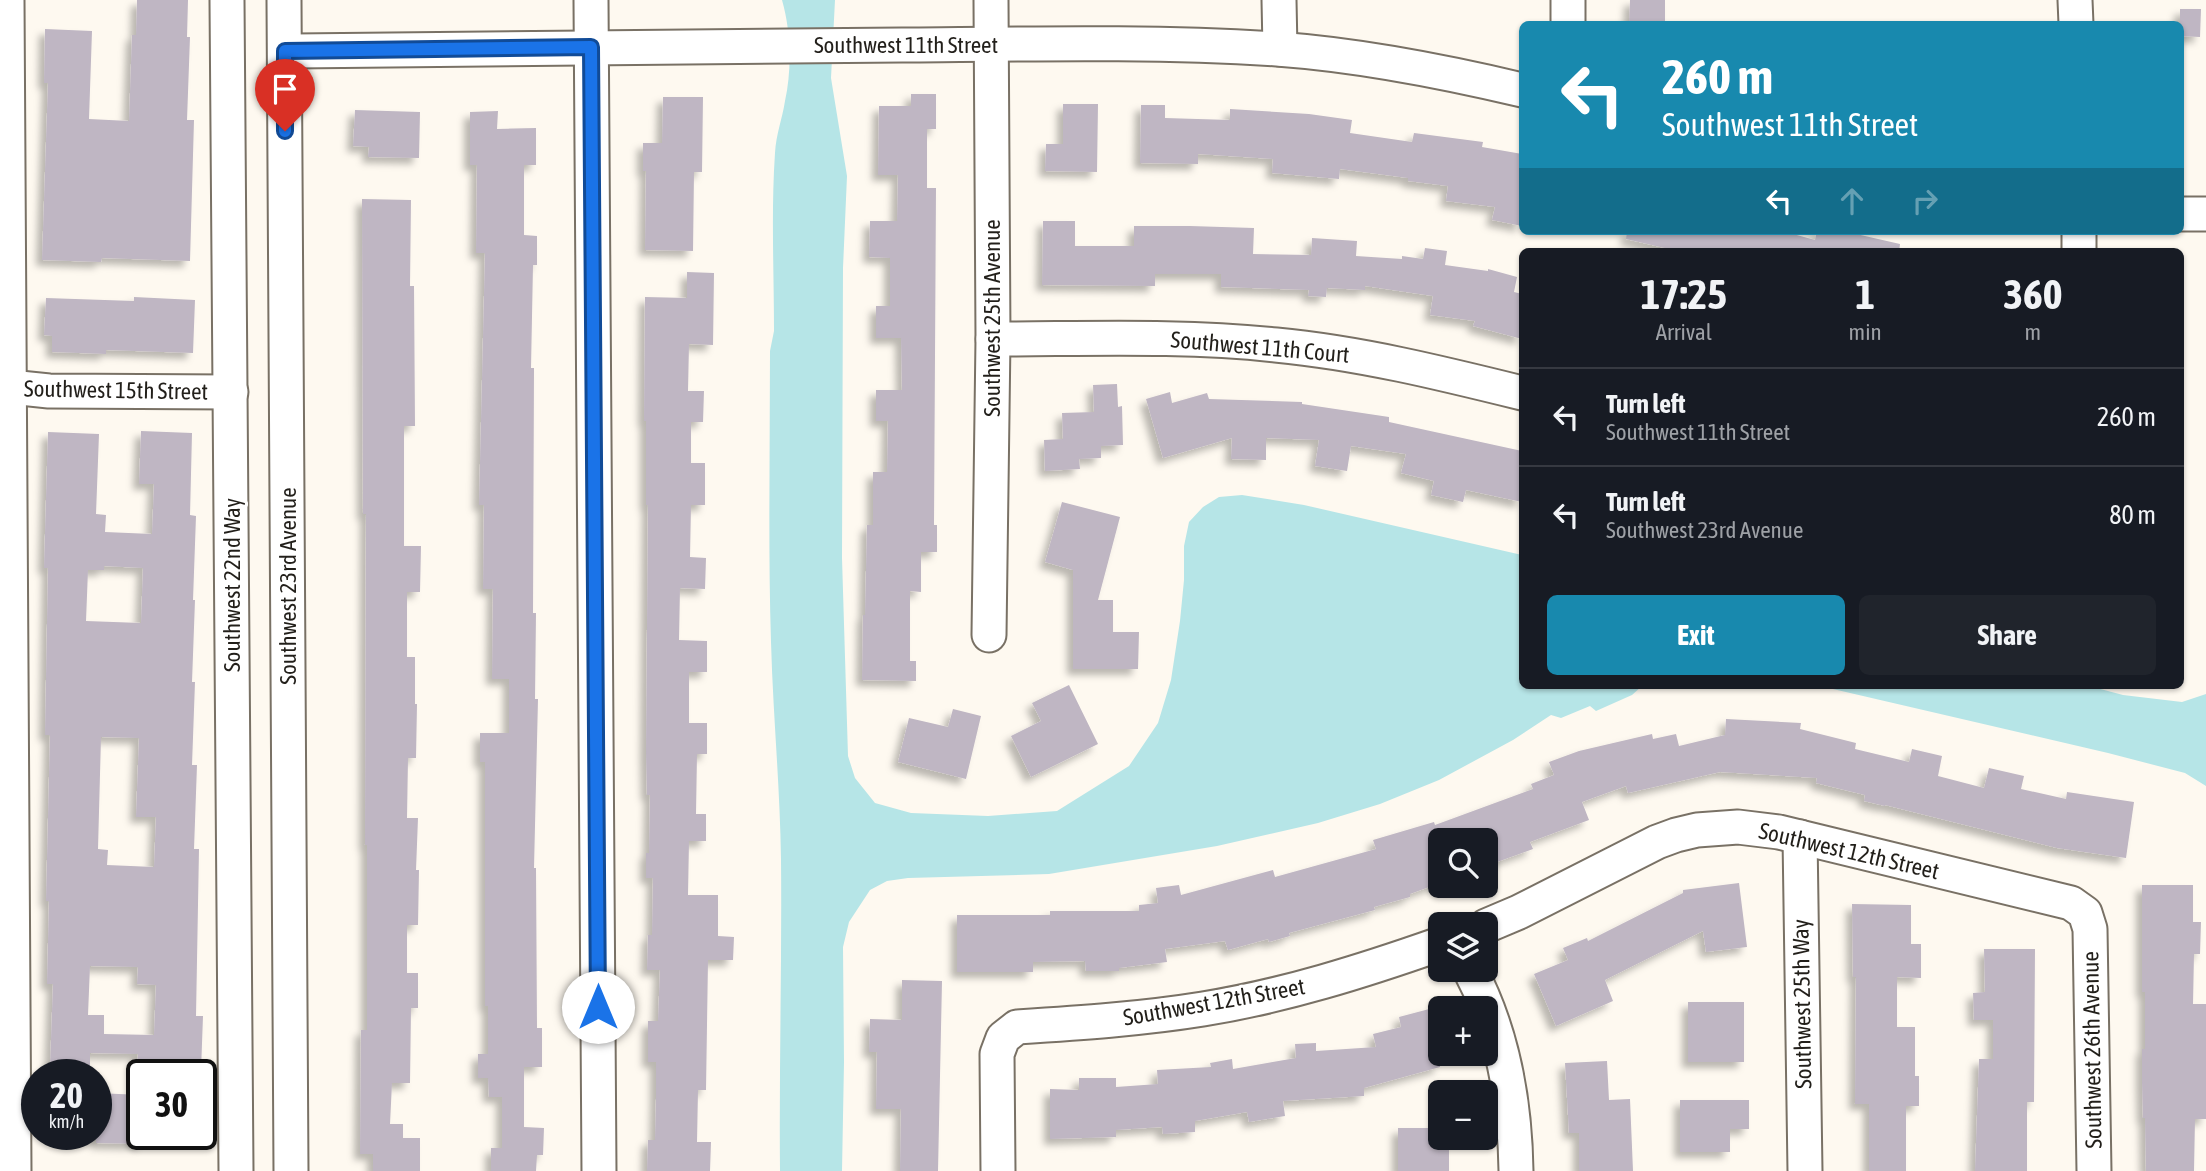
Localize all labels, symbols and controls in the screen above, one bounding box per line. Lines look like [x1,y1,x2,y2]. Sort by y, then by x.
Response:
street label: Southwest 11th Street [814,32,998,58]
text: 260 m [1662,48,1773,104]
icon: left [1547,49,1638,140]
pin [255,59,315,131]
icon: arrive [266,70,304,108]
text: Southwest 11th Street [1662,106,1918,143]
icon: left [1760,182,1798,220]
icon: ahead [1833,182,1871,220]
icon: right [1906,182,1944,220]
street label: Southwest 25th Avenue [979,219,1005,417]
text: 17:25 [1641,270,1727,318]
text: 1 [1855,270,1875,318]
text: 360 [2003,270,2062,318]
text: Arrival [1656,319,1712,345]
text: min [1849,319,1882,345]
text: m [2025,319,2041,345]
street label: Southwest 11th Court [1170,326,1350,368]
street label: Southwest 15th Street [24,375,208,405]
text: Turn left [1606,389,1686,419]
icon: left [1547,398,1585,436]
text: 260 m [2097,402,2156,432]
text: Southwest 11th Street [1606,419,1790,445]
street label: Southwest 23rd Avenue [275,487,301,685]
text: Turn left [1606,487,1686,517]
icon: left [1547,496,1585,534]
street label: Southwest 22nd Way [219,498,245,672]
text: 80 m [2109,500,2156,530]
text: Southwest 23rd Avenue [1606,517,1803,543]
button: Exit [1547,595,1845,675]
button: Share [1859,595,2156,675]
street label: Southwest 12th Street [1756,818,1942,884]
map controls [1428,828,1498,1150]
button: search [1428,828,1498,898]
button: layers [1428,912,1498,982]
street label: Southwest 25th Way [1788,919,1816,1089]
street label: Southwest 26th Avenue [2077,951,2107,1149]
position arrow [561,970,635,1044]
street label: Southwest 12th Street [1121,973,1307,1031]
button: + [1428,996,1498,1066]
speed limit sign: 30 [126,1059,217,1150]
text: 20 [50,1075,83,1115]
button: − [1428,1080,1498,1150]
text: km/h [49,1111,84,1132]

